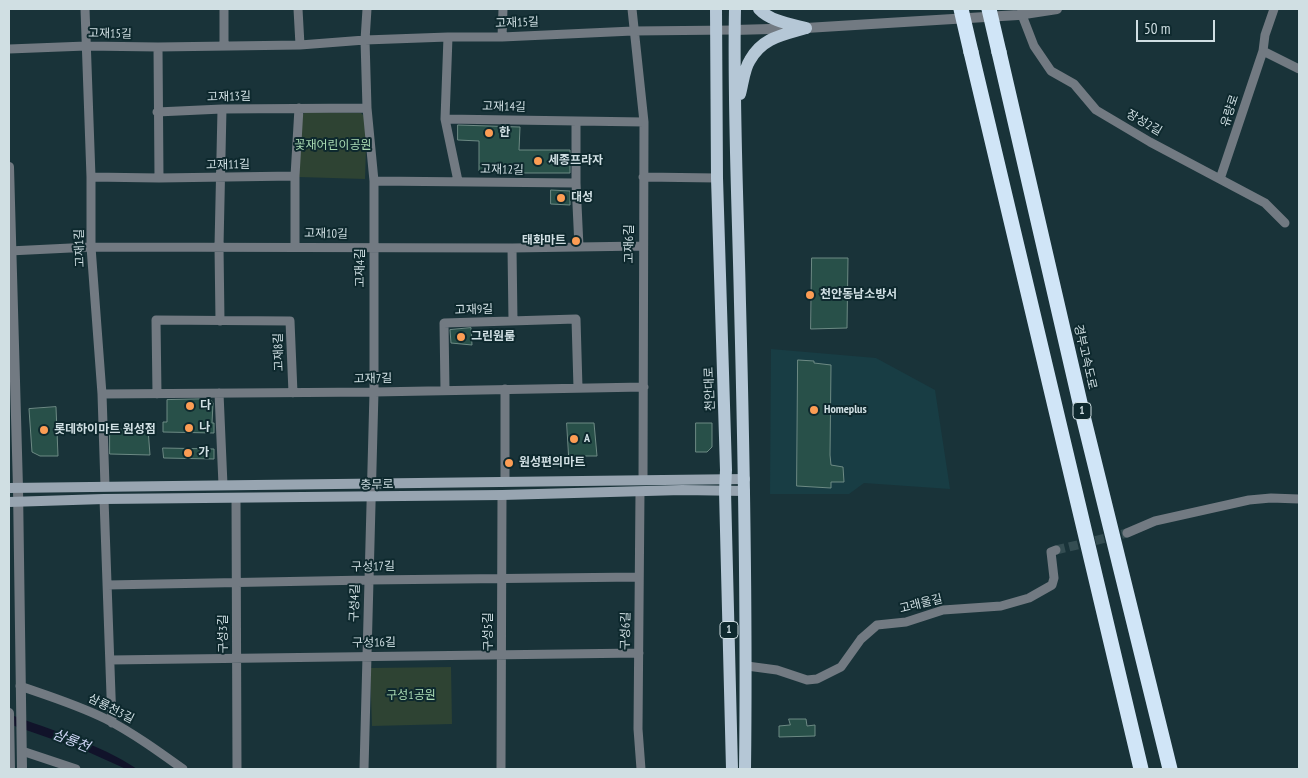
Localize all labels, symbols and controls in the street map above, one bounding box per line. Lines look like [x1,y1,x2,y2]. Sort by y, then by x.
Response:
scale bar [1138,10,1217,42]
street label: 고재15길 [495,15,539,31]
text: 50 m [1144,19,1170,38]
street label: 고재15길 [88,26,132,42]
street label: 고재13길 [207,89,251,105]
street label: 유량로 [1218,93,1242,129]
street label: 고재14길 [482,99,526,115]
street label: 장성2길 [1124,107,1164,139]
place label: 한 [499,126,510,140]
marker: 한 [483,127,495,139]
park label: 꽃재어린이공원 [294,139,372,153]
place label: 세종프라자 [548,154,603,168]
marker: 세종프라자 [532,155,544,167]
street label: 고재11길 [206,157,250,173]
street label: 고재12길 [480,162,524,178]
place label: 대성 [571,191,593,205]
marker: 대성 [555,192,567,204]
street label: 고재6길 [623,225,637,263]
street label: 고재10길 [304,226,348,242]
street label: 고재1길 [72,229,88,267]
place label: 태화마트 [522,234,566,248]
marker: 태화마트 [570,235,582,247]
street label: 고재4길 [354,249,368,287]
place label: 천안동남소방서 [820,288,897,302]
marker: 천안동남소방서 [804,289,816,301]
street label: 고재9길 [455,302,493,318]
street label: 경부고속도로 [1071,323,1099,391]
place label: 그린원룸 [471,330,515,344]
marker: 그린원룸 [455,331,467,343]
street label: 고재8길 [271,333,287,371]
street label: 천안대로 [702,367,718,411]
street label: 고재7길 [354,371,392,387]
place label: 다 [200,399,211,413]
marker: 다 [184,400,196,412]
road number: 1 [1073,402,1091,420]
place label: Homeplus [824,403,867,417]
marker: Homeplus [808,404,820,416]
place label: 나 [199,421,210,435]
marker: 나 [183,422,195,434]
place label: 롯데하이마트 원성점 [54,423,156,437]
marker: 롯데하이마트 원성점 [38,424,50,436]
place label: A [584,432,590,446]
marker: A [568,433,580,445]
place label: 가 [198,446,209,460]
marker: 가 [182,447,194,459]
place label: 원성편의마트 [519,456,585,470]
marker: 원성편의마트 [503,457,515,469]
street label: 충무로 [360,478,394,492]
street label: 구성17길 [351,559,395,575]
street label: 구성4길 [347,584,363,622]
street label: 고래울길 [898,592,944,616]
street label: 구성6길 [618,612,634,650]
street label: 구성5길 [482,613,496,651]
street label: 구성3길 [217,615,231,653]
road number: 1 [720,622,738,638]
street label: 구성16길 [352,635,396,651]
park label: 구성1공원 [386,689,436,703]
street label: 삼룡천3길 [86,691,136,727]
water label: 삼룡천 [50,726,92,756]

